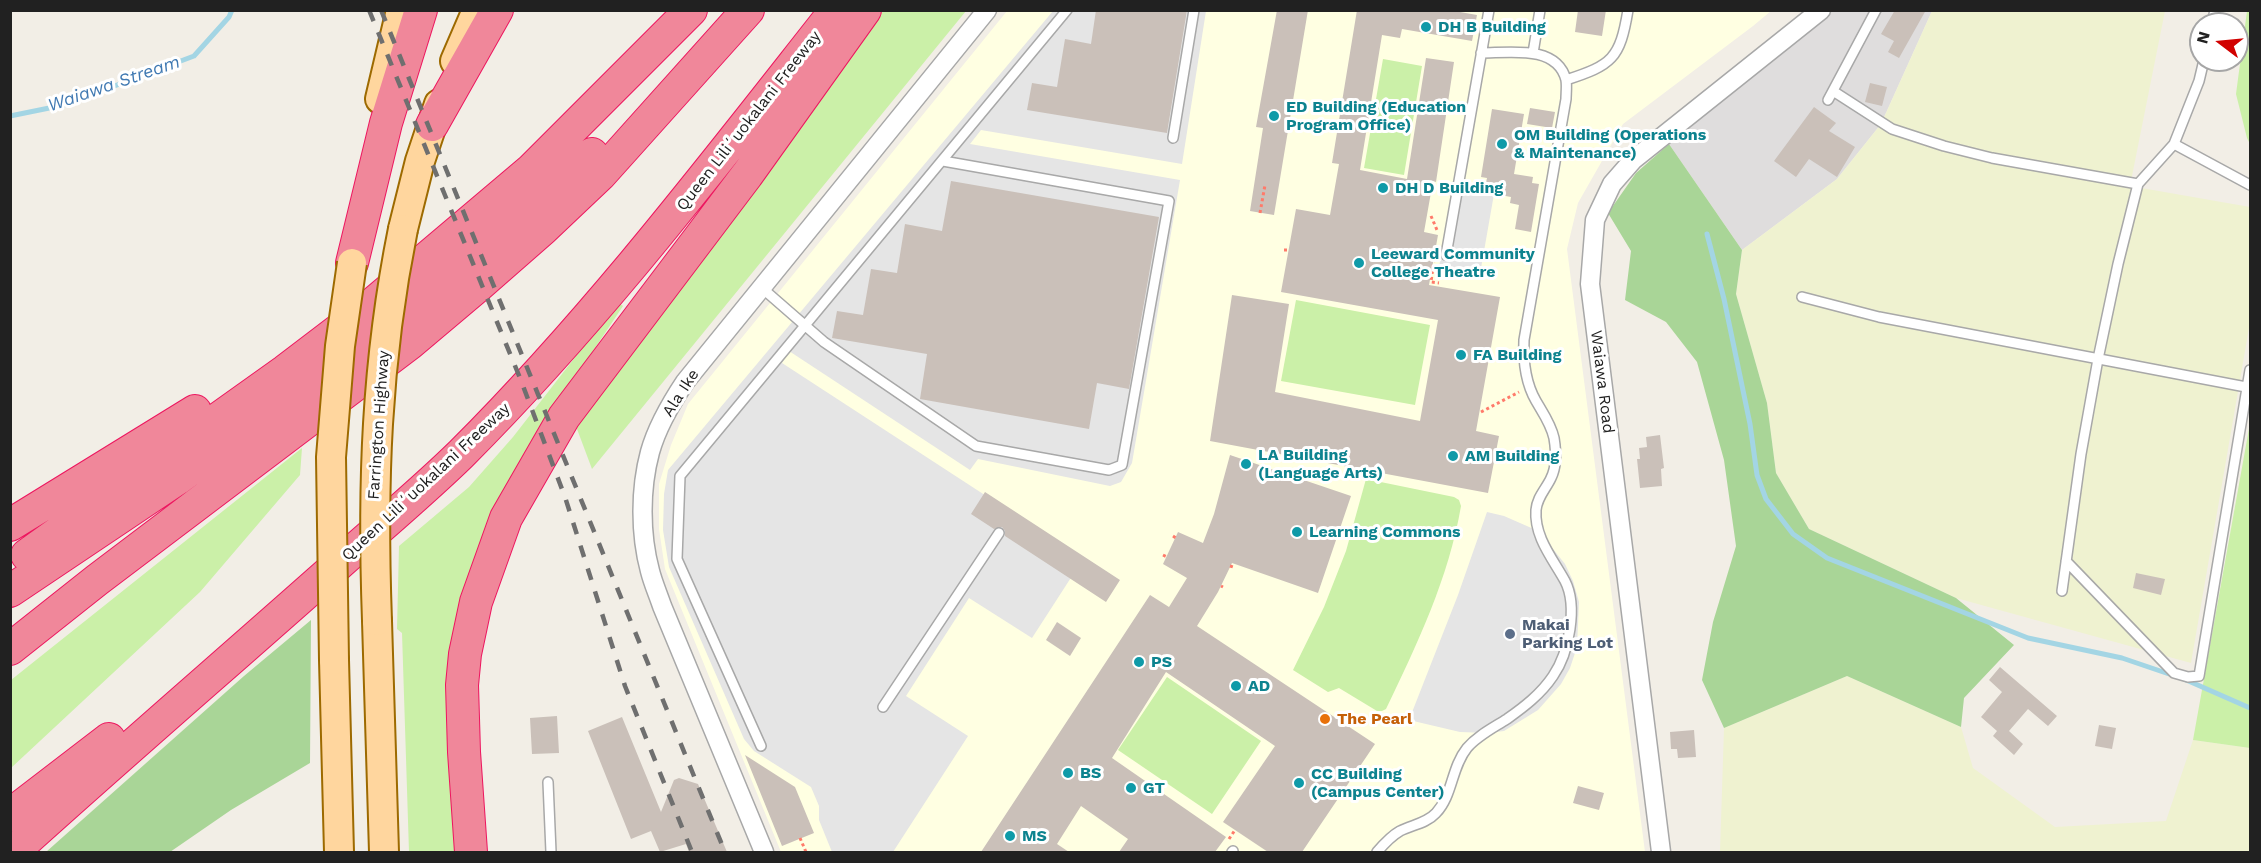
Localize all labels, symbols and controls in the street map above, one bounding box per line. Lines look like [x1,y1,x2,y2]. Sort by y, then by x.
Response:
north arrow [2189,12,2249,72]
place label: DH B Building [1438,17,1546,37]
marker: DH B Building [1419,20,1433,34]
street label: Queen Liliʻuokalani Freeway [673,27,825,215]
text: N [2192,29,2214,46]
water label: Waiawa Stream [45,51,183,117]
place label: ED Building (Education Program Office) [1286,97,1466,135]
marker: ED Building (Education Program Office) [1267,109,1281,123]
place label: OM Building (Operations & Maintenance) [1514,125,1706,163]
marker: OM Building (Operations & Maintenance) [1495,137,1509,151]
place label: DH D Building [1395,178,1503,198]
marker: DH D Building [1376,181,1390,195]
place label: Leeward Community College Theatre [1371,244,1535,282]
marker: Leeward Community College Theatre [1352,256,1366,270]
street label: Waiawa Road [1586,329,1618,435]
place label: FA Building [1473,345,1561,365]
marker: FA Building [1454,348,1468,362]
street label: Farrington Highway [364,350,394,500]
street label: Ala Ike [659,366,703,420]
street label: Queen Liliʻuokalani Freeway [338,399,514,565]
place label: LA Building (Language Arts) [1258,445,1383,483]
place label: AM Building [1465,446,1559,466]
marker: AM Building [1446,449,1460,463]
marker: LA Building (Language Arts) [1239,457,1253,471]
place label: Learning Commons [1309,522,1461,542]
marker: Learning Commons [1290,525,1304,539]
place label: Makai Parking Lot [1522,615,1613,653]
marker: Makai Parking Lot [1503,627,1517,641]
place label: PS [1151,652,1172,672]
marker: PS [1132,655,1146,669]
place label: AD [1248,676,1270,696]
marker: AD [1229,679,1243,693]
place label: The Pearl [1337,709,1412,729]
marker: The Pearl [1318,712,1332,726]
place label: BS [1080,763,1101,783]
place label: CC Building (Campus Center) [1311,764,1444,802]
marker: BS [1061,766,1075,780]
marker: CC Building (Campus Center) [1292,776,1306,790]
place label: GT [1143,778,1165,798]
marker: GT [1124,781,1138,795]
place label: MS [1022,826,1047,846]
marker: MS [1003,829,1017,843]

